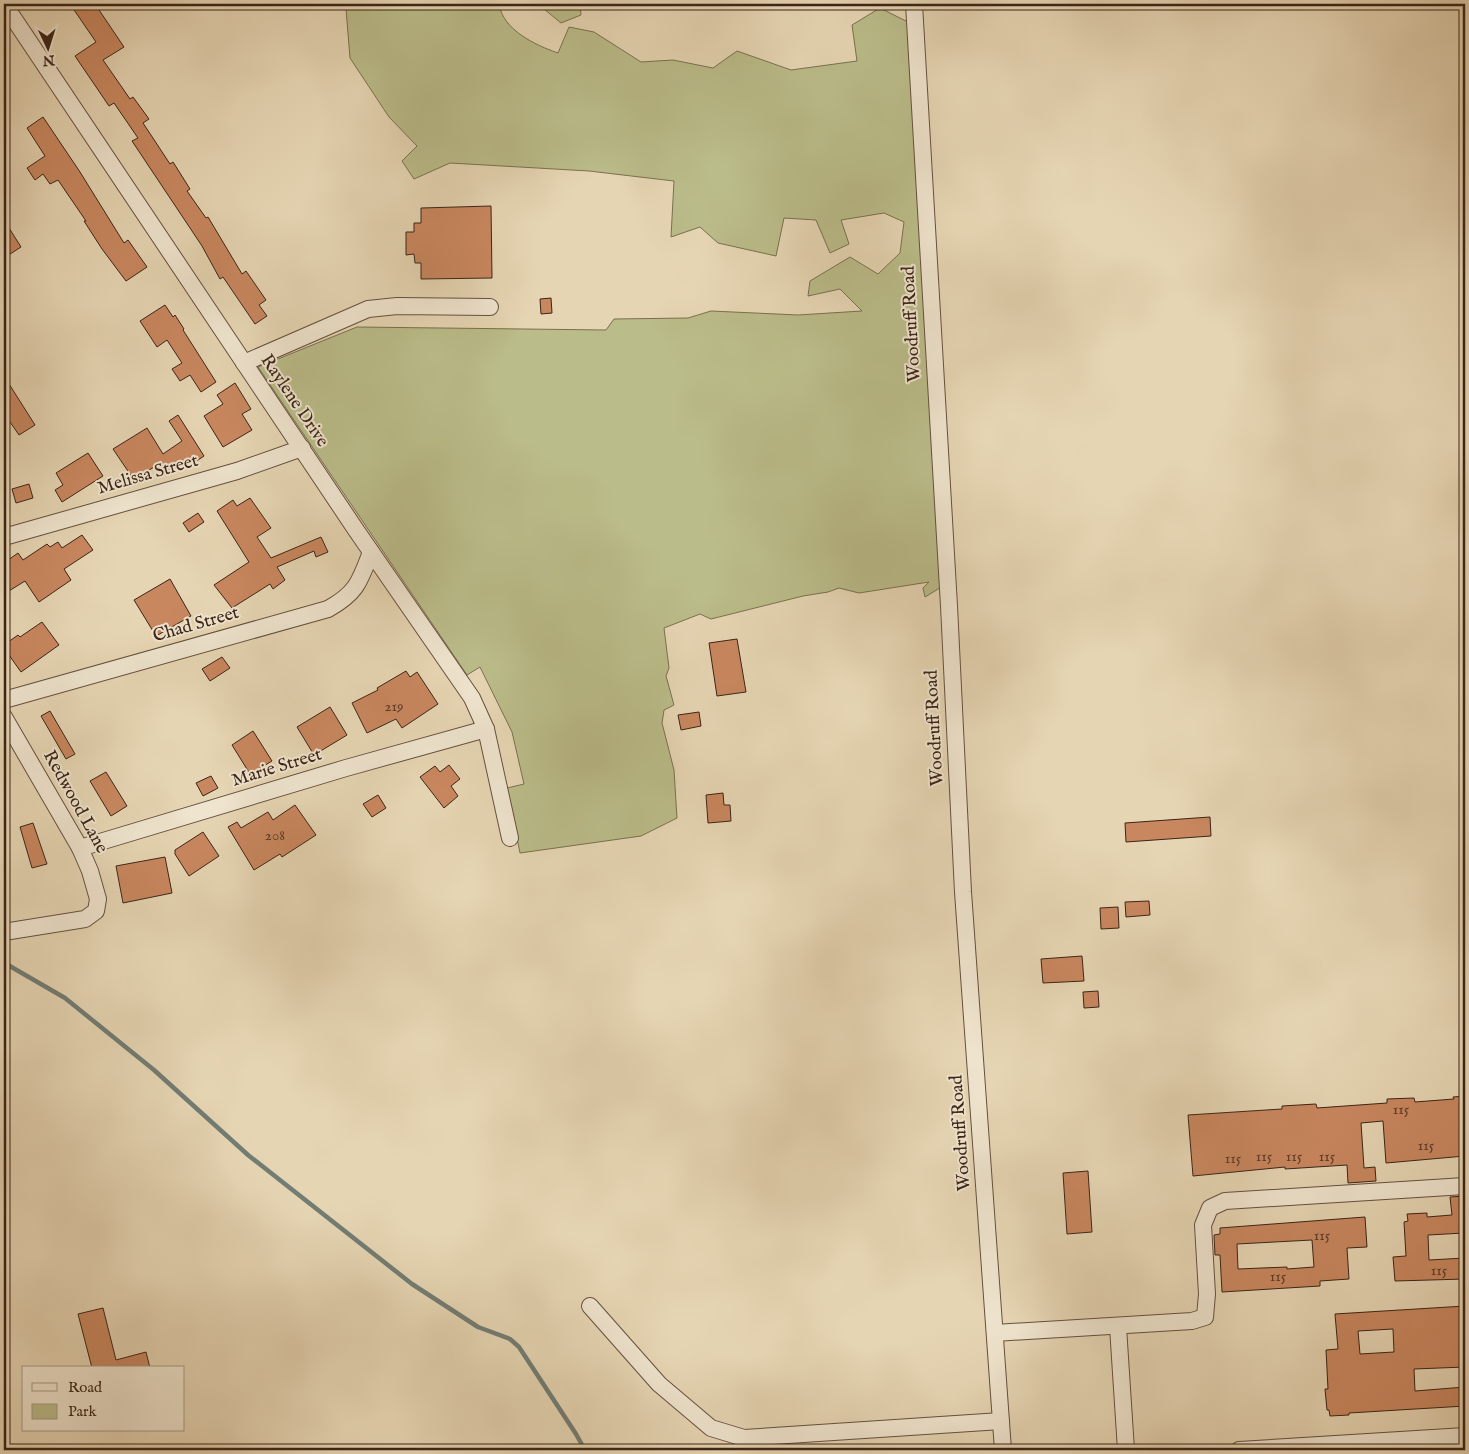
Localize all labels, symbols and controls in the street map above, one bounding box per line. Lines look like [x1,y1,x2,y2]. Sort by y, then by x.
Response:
north arrow [22,22,72,72]
text: N [42,51,57,69]
street label: Woodruff Road [897,265,927,383]
street label: Raylene Drive [255,350,333,452]
street label: Melissa Street [95,450,201,500]
street label: Chad Street [150,602,242,648]
street label: Woodruff Road [920,669,950,787]
house number: 219 [384,697,404,716]
street label: Marie Street [229,743,325,793]
street label: Redwood Lane [37,746,113,858]
house number: 208 [265,826,285,845]
street label: Woodruff Road [945,1074,977,1192]
house number: 115 [1393,1100,1410,1119]
house number: 115 [1418,1136,1435,1155]
house number: 115 [1256,1147,1273,1166]
house number: 115 [1286,1147,1303,1166]
house number: 115 [1319,1147,1336,1166]
house number: 115 [1225,1149,1242,1168]
house number: 115 [1314,1226,1331,1245]
house number: 115 [1431,1261,1448,1280]
house number: 115 [1270,1267,1287,1286]
legend [22,1366,185,1432]
text: Road [68,1378,103,1397]
text: Park [68,1402,98,1421]

